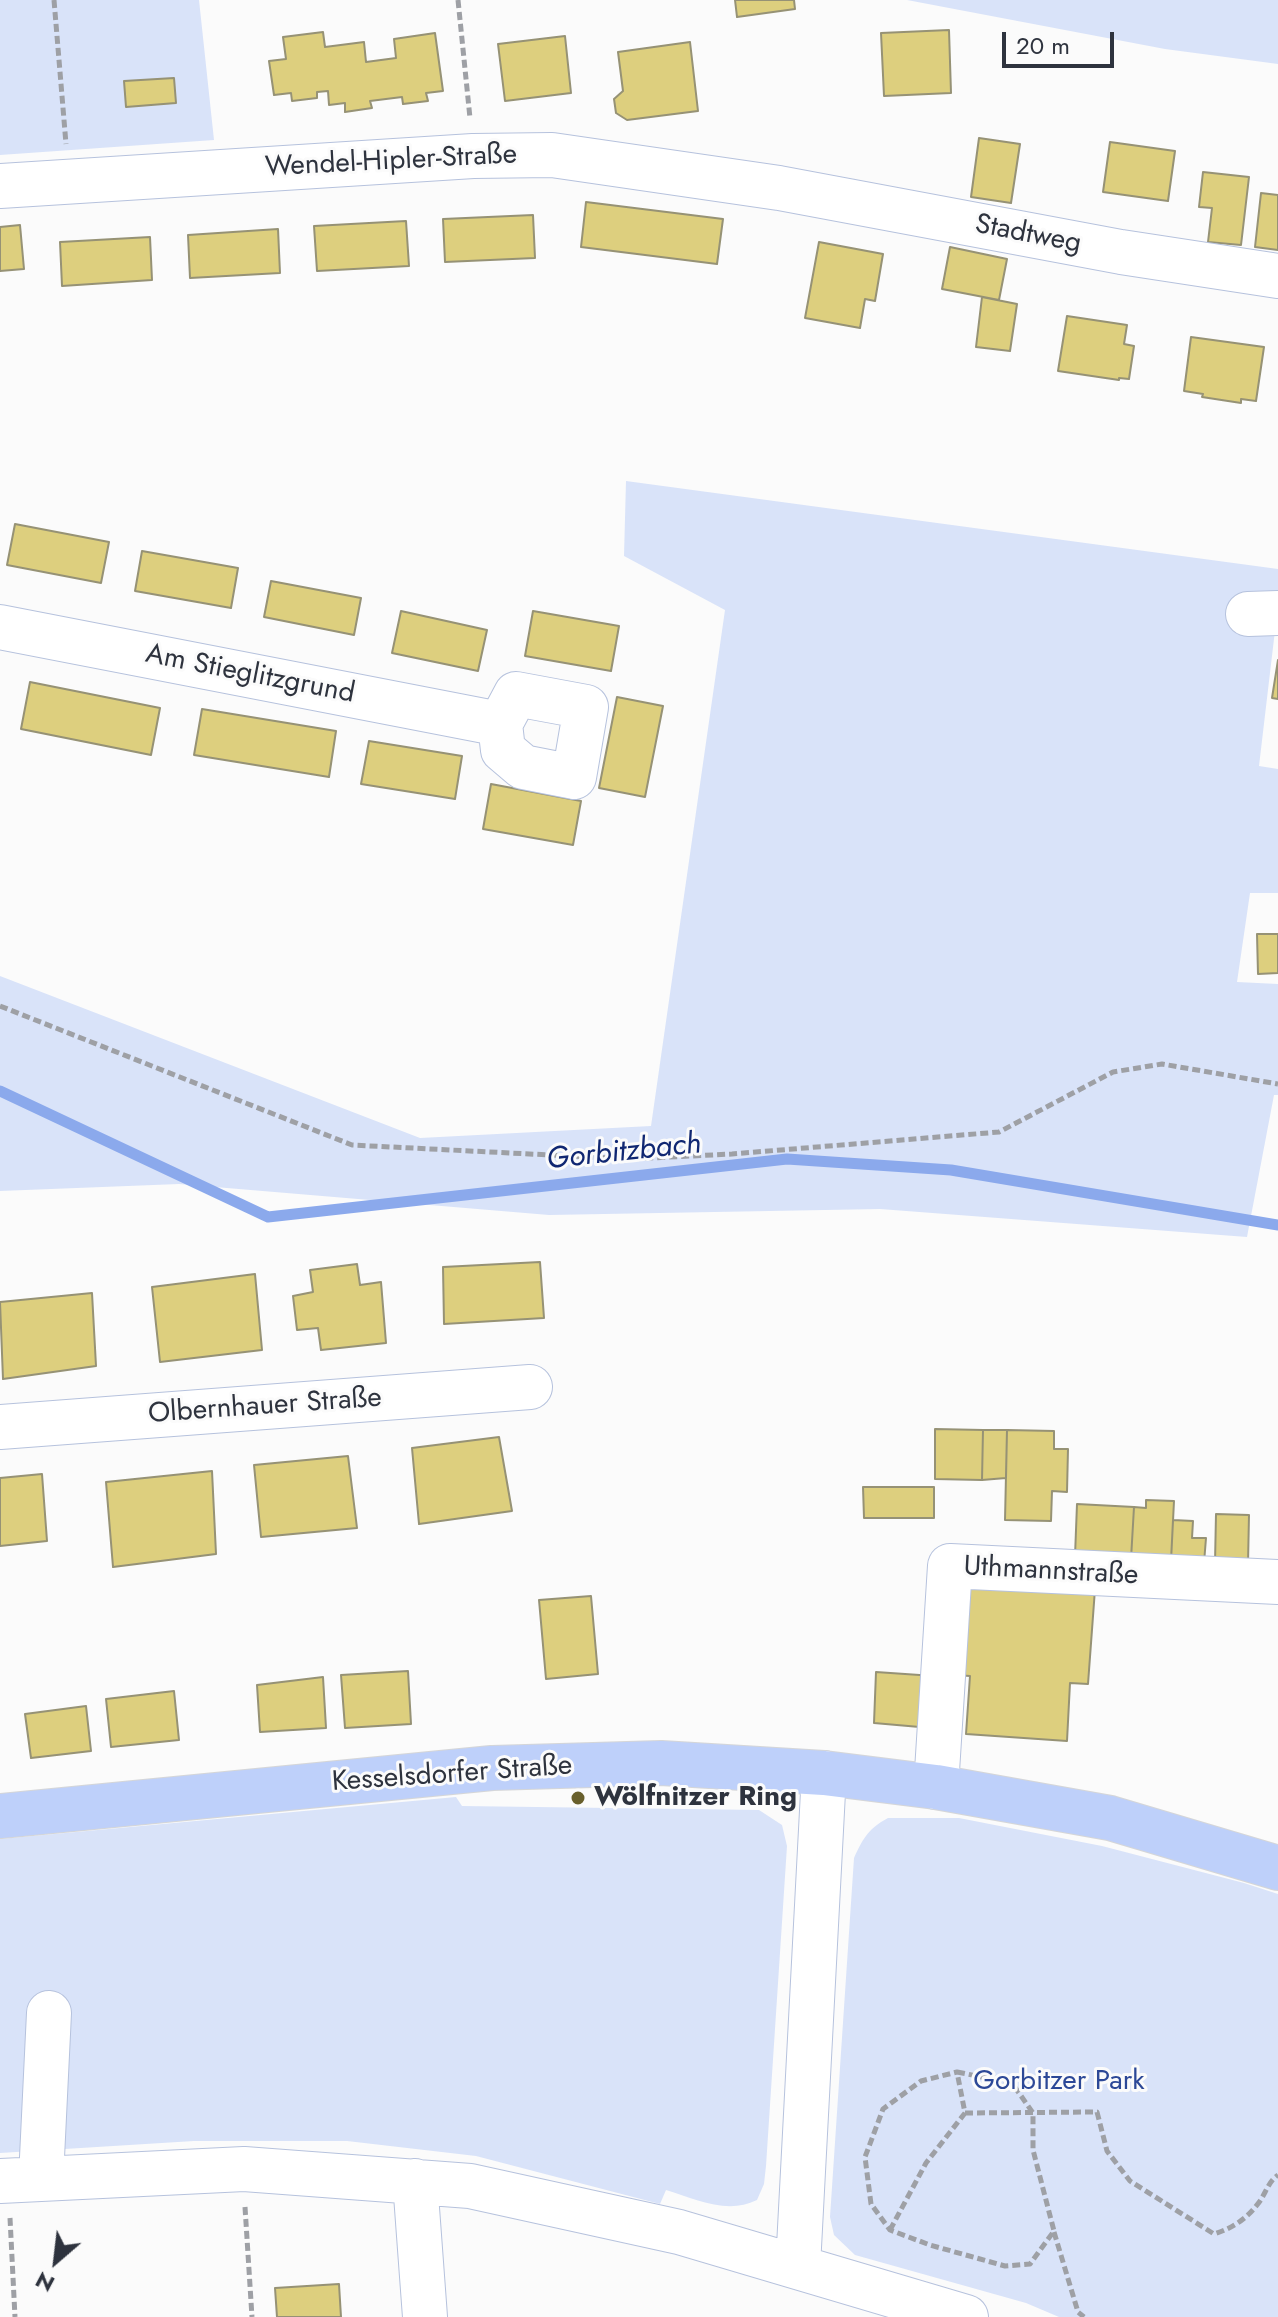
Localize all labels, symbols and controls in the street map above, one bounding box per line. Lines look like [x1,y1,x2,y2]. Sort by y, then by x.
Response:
scale bar [1006,16,1118,66]
text: 20 m [1016,28,1070,63]
street label: Wendel-Hipler-Straße [264,139,518,185]
street label: Stadtweg [972,208,1084,262]
street label: Am Stieglitzgrund [143,638,357,712]
water label: Gorbitzbach [545,1127,703,1179]
street label: Olbernhauer Straße [147,1382,383,1432]
street label: Uthmannstraße [963,1551,1139,1593]
street label: Kesselsdorfer Straße [331,1750,573,1800]
place label: Wölfnitzer Ring [594,1781,797,1815]
marker: Wölfnitzer Ring [569,1789,587,1807]
park label: Gorbitzer Park [973,2065,1145,2099]
north arrow [16,2221,96,2301]
text: N [30,2264,60,2300]

